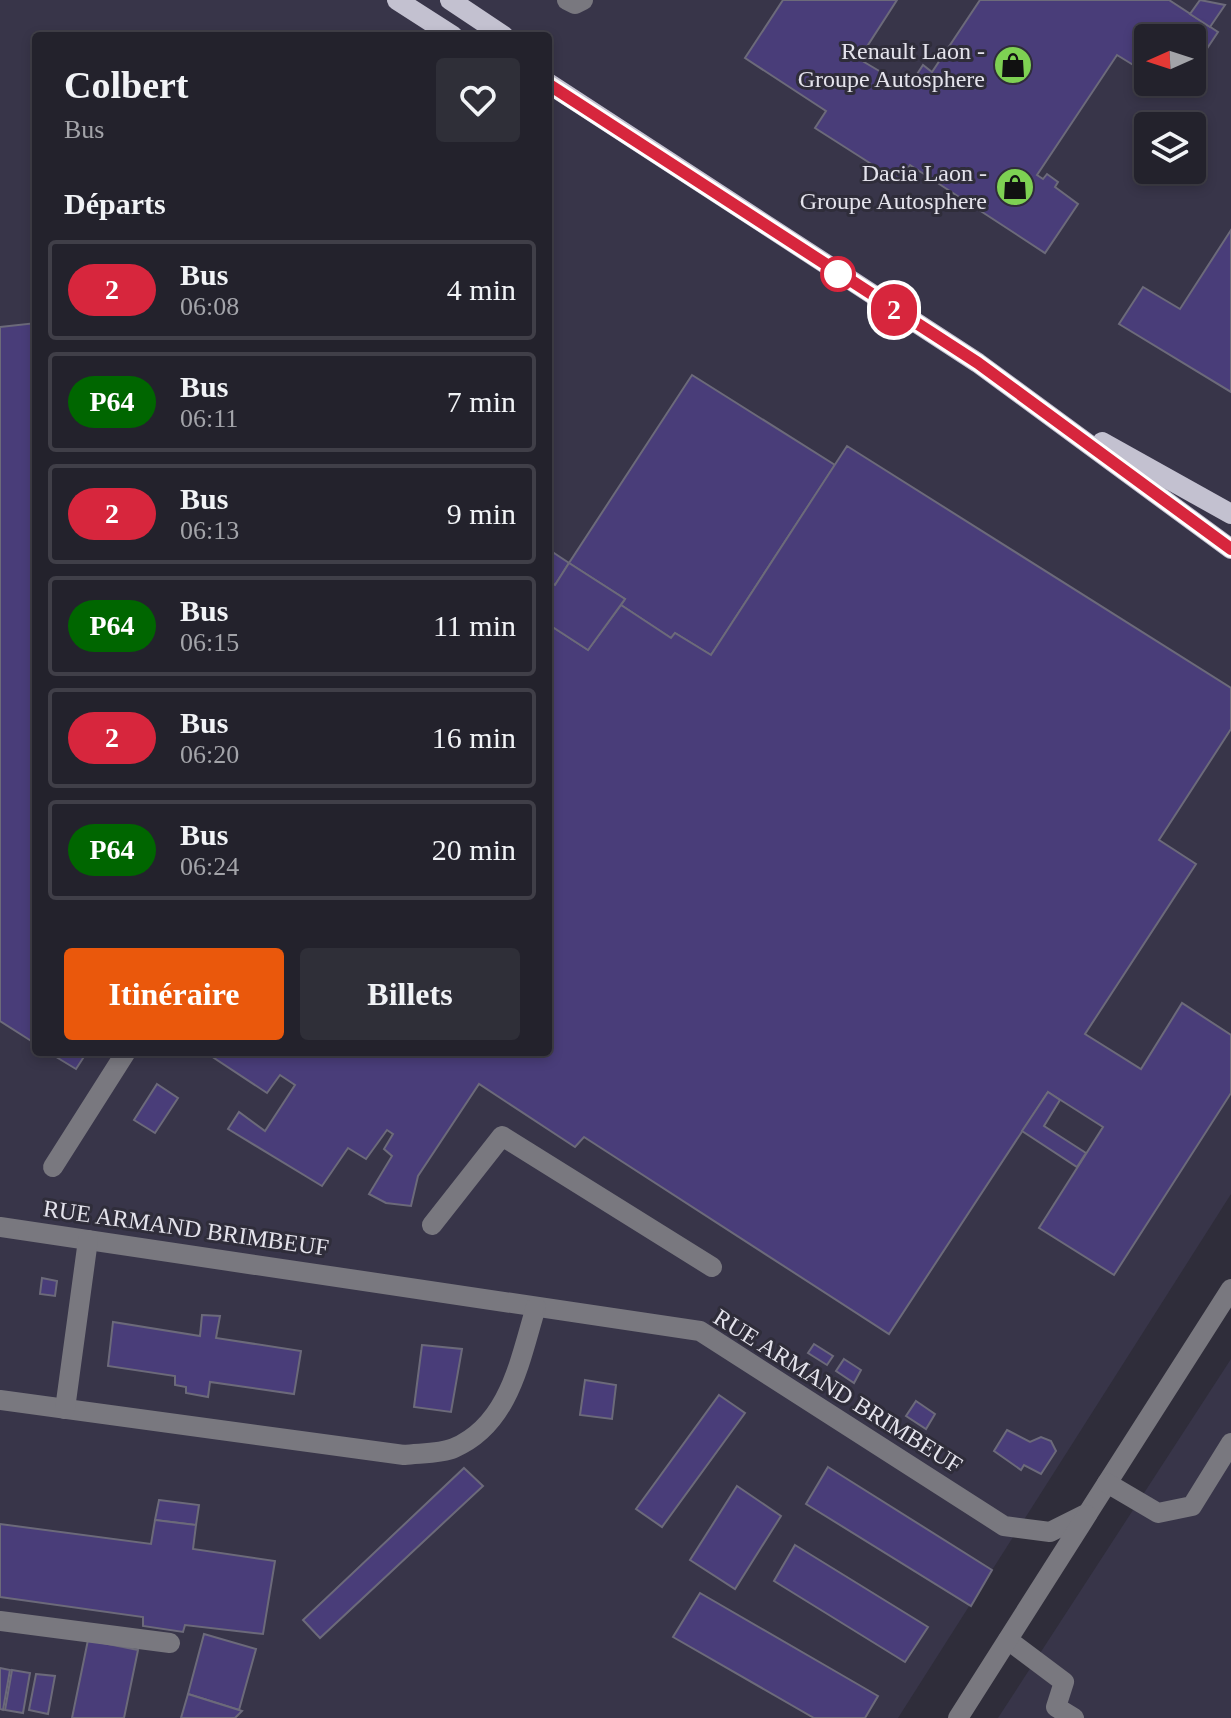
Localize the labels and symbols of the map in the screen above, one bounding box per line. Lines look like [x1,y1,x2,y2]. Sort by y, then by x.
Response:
north arrow [1134,24,1206,96]
place label: Renault Laon - Groupe Autosphere [798,38,985,92]
shop icon: Renault Laon - Groupe Autosphere [992,44,1034,86]
place label: Dacia Laon - Groupe Autosphere [800,160,987,214]
shop icon: Dacia Laon - Groupe Autosphere [994,166,1036,208]
unlabelled marker [821,257,855,291]
line badge: 2 [868,284,920,336]
street label: RUE ARMAND BRIMBEUF [42,1195,330,1261]
street label: RUE ARMAND BRIMBEUF [709,1304,967,1478]

